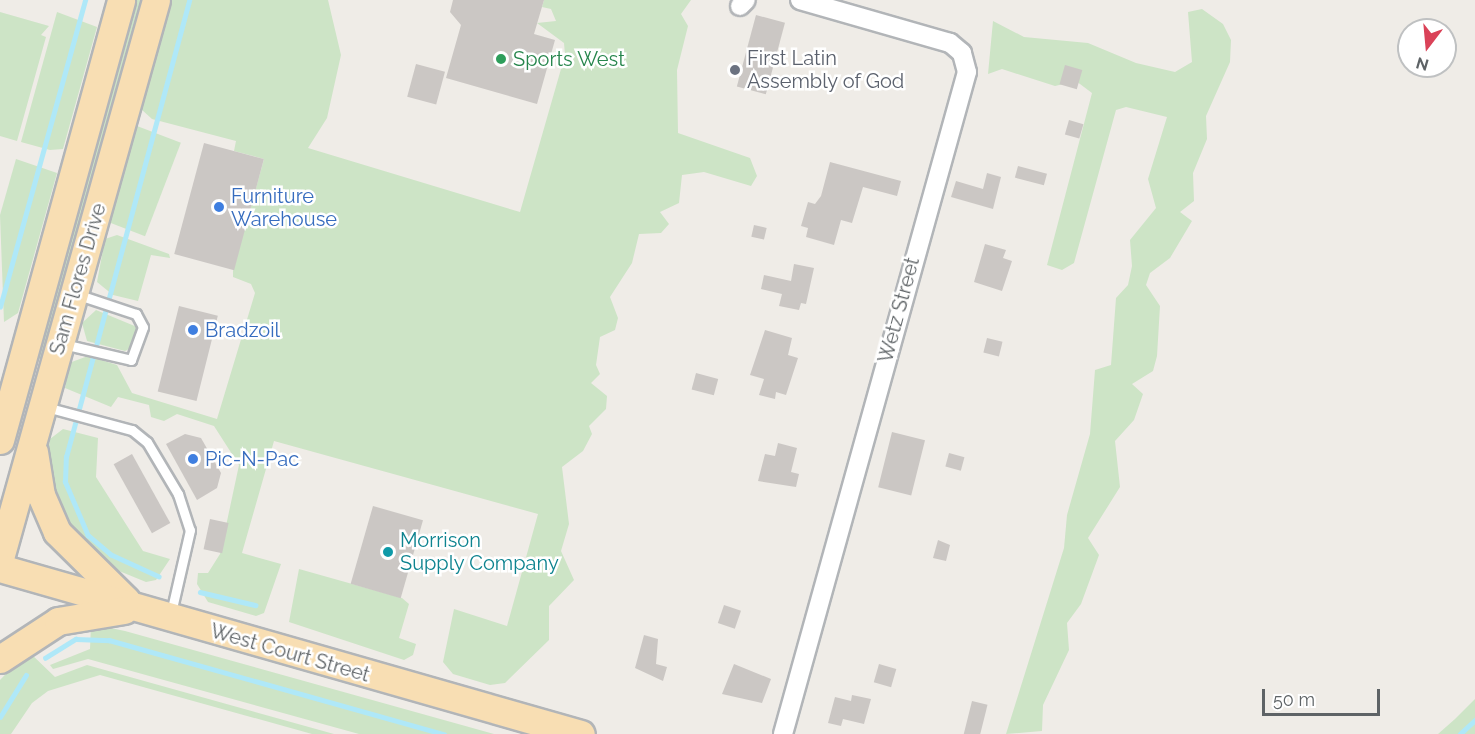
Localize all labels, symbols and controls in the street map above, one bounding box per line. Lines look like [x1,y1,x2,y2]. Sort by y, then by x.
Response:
north arrow [1397,18,1457,78]
place label: First Latin Assembly of God [747,46,905,93]
place label: Sports West [513,47,626,71]
marker: Sports West [494,52,508,66]
text: N [1414,53,1431,75]
marker: First Latin Assembly of God [728,63,742,77]
place label: Furniture Warehouse [231,184,337,231]
street label: Sam Flores Drive [45,200,111,358]
marker: Furniture Warehouse [212,200,226,214]
street label: Wetz Street [873,255,925,365]
place label: Bradzoil [205,318,280,342]
marker: Bradzoil [186,323,200,337]
place label: Pic-N-Pac [205,447,299,471]
marker: Pic-N-Pac [186,452,200,466]
place label: Morrison Supply Company [400,528,559,575]
marker: Morrison Supply Company [381,545,395,559]
street label: West Court Street [208,619,372,687]
scale bar [1265,677,1384,715]
text: 50 m [1273,689,1315,710]

